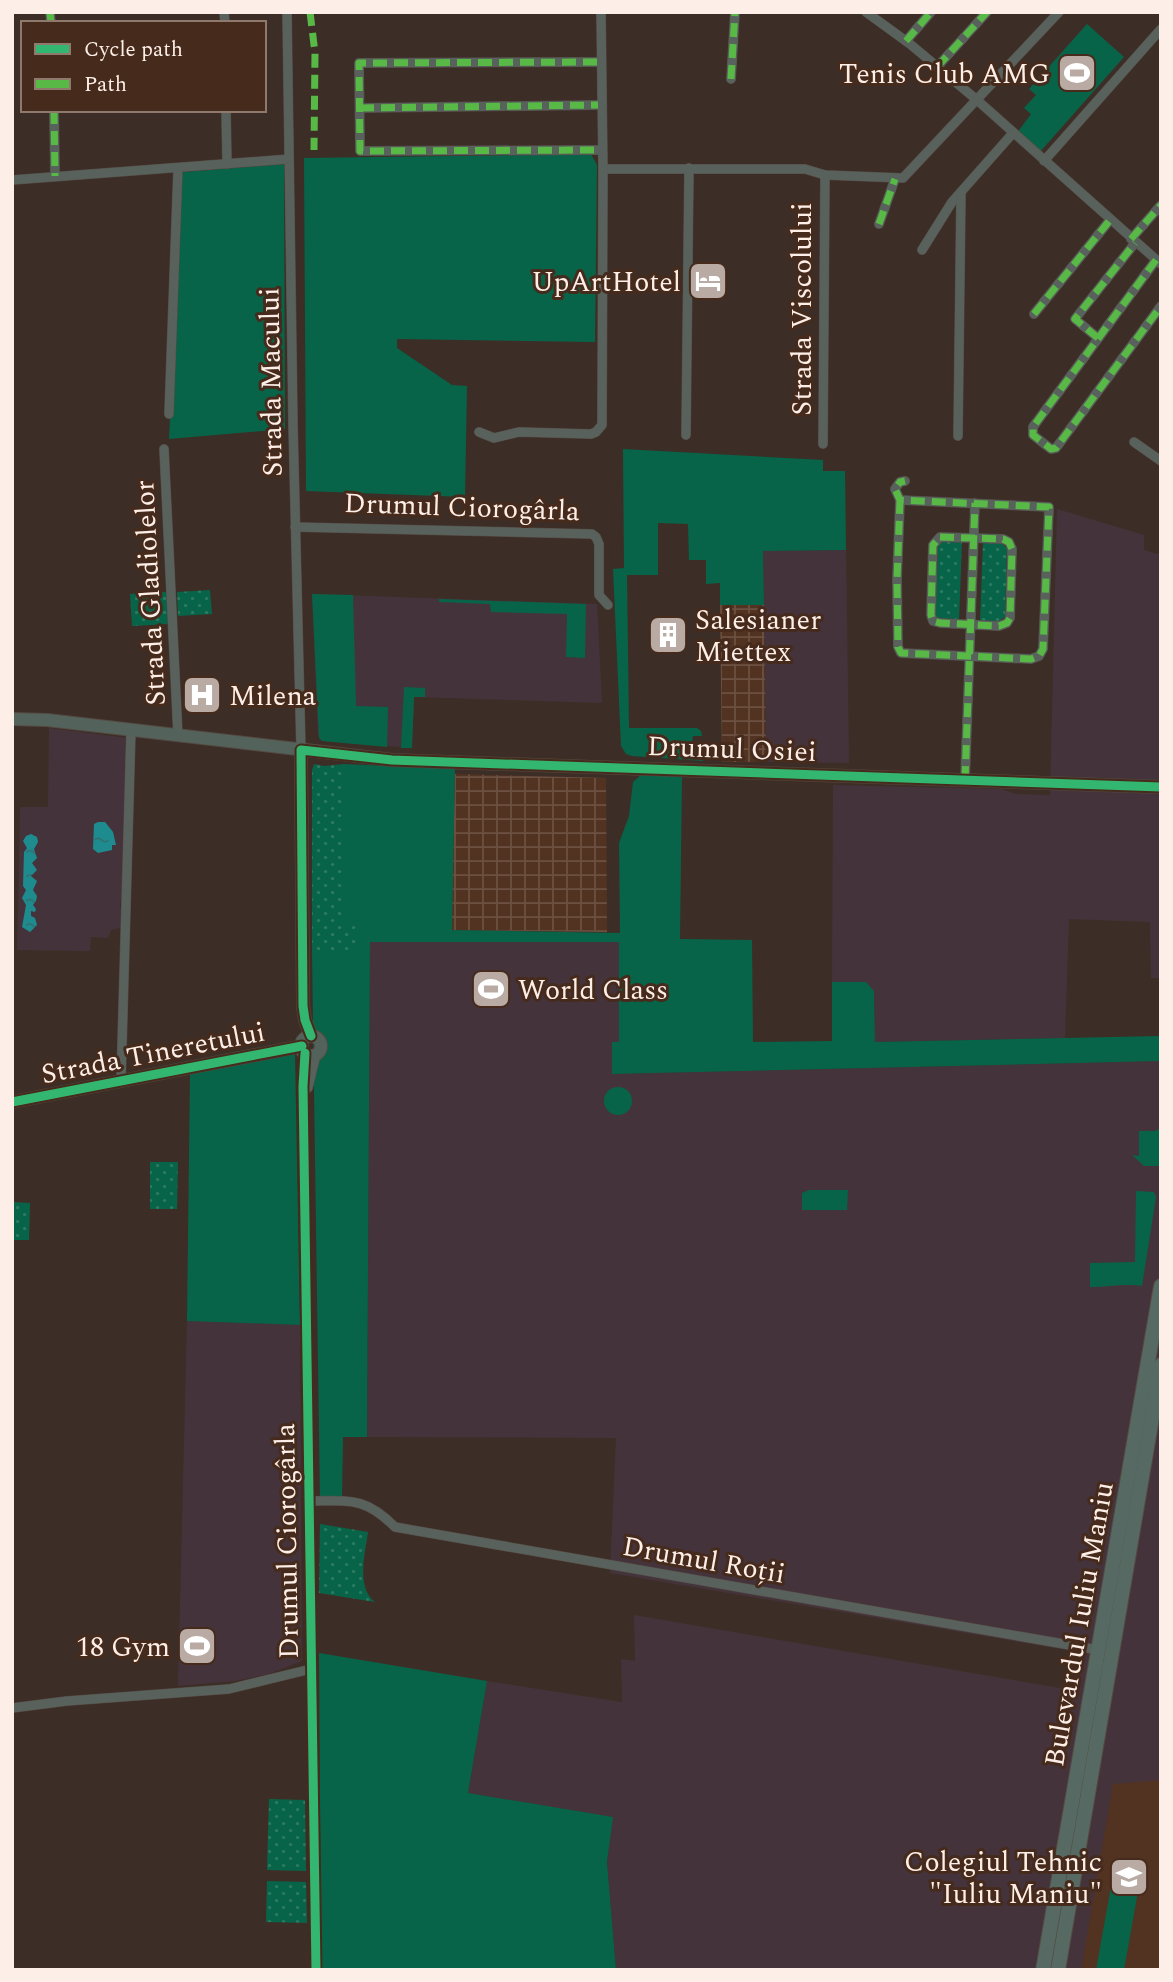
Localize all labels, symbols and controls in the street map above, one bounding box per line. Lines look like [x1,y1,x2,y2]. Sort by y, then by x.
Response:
legend [21,21,266,112]
text: Cycle path [84,34,183,66]
sports icon: Tenis Club AMG [1056,52,1098,94]
place label: Tenis Club AMG [839,53,1050,96]
text: Path [84,69,127,101]
street label: Strada Viscolului [781,202,824,416]
hotel icon: UpArtHotel [687,260,729,302]
place label: UpArtHotel [532,261,681,304]
street label: Strada Macului [248,287,295,477]
street label: Strada Gladiolelor [123,479,178,707]
street label: Drumul Ciorogârla [343,482,581,533]
place label: Salesianer Miettex [695,599,821,674]
building icon: Salesianer Miettex [647,614,689,656]
hospital icon: Milena [181,674,223,716]
place label: Milena [229,675,317,718]
street label: Drumul Osiei [647,725,817,774]
sports icon: World Class [470,968,512,1010]
place label: World Class [518,969,668,1012]
street label: Strada Tineretului [38,1011,269,1096]
street label: Drumul Ciorogârla [264,1422,311,1659]
street label: Bulevardul Iuliu Maniu [1033,1479,1126,1770]
street label: Drumul Roții [619,1525,789,1596]
sports icon: 18 Gym [176,1625,218,1667]
place label: 18 Gym [76,1626,170,1669]
place label: Colegiul Tehnic "Iuliu Maniu" [904,1841,1102,1916]
school or university icon: Colegiul Tehnic "Iuliu Maniu" [1108,1856,1150,1898]

